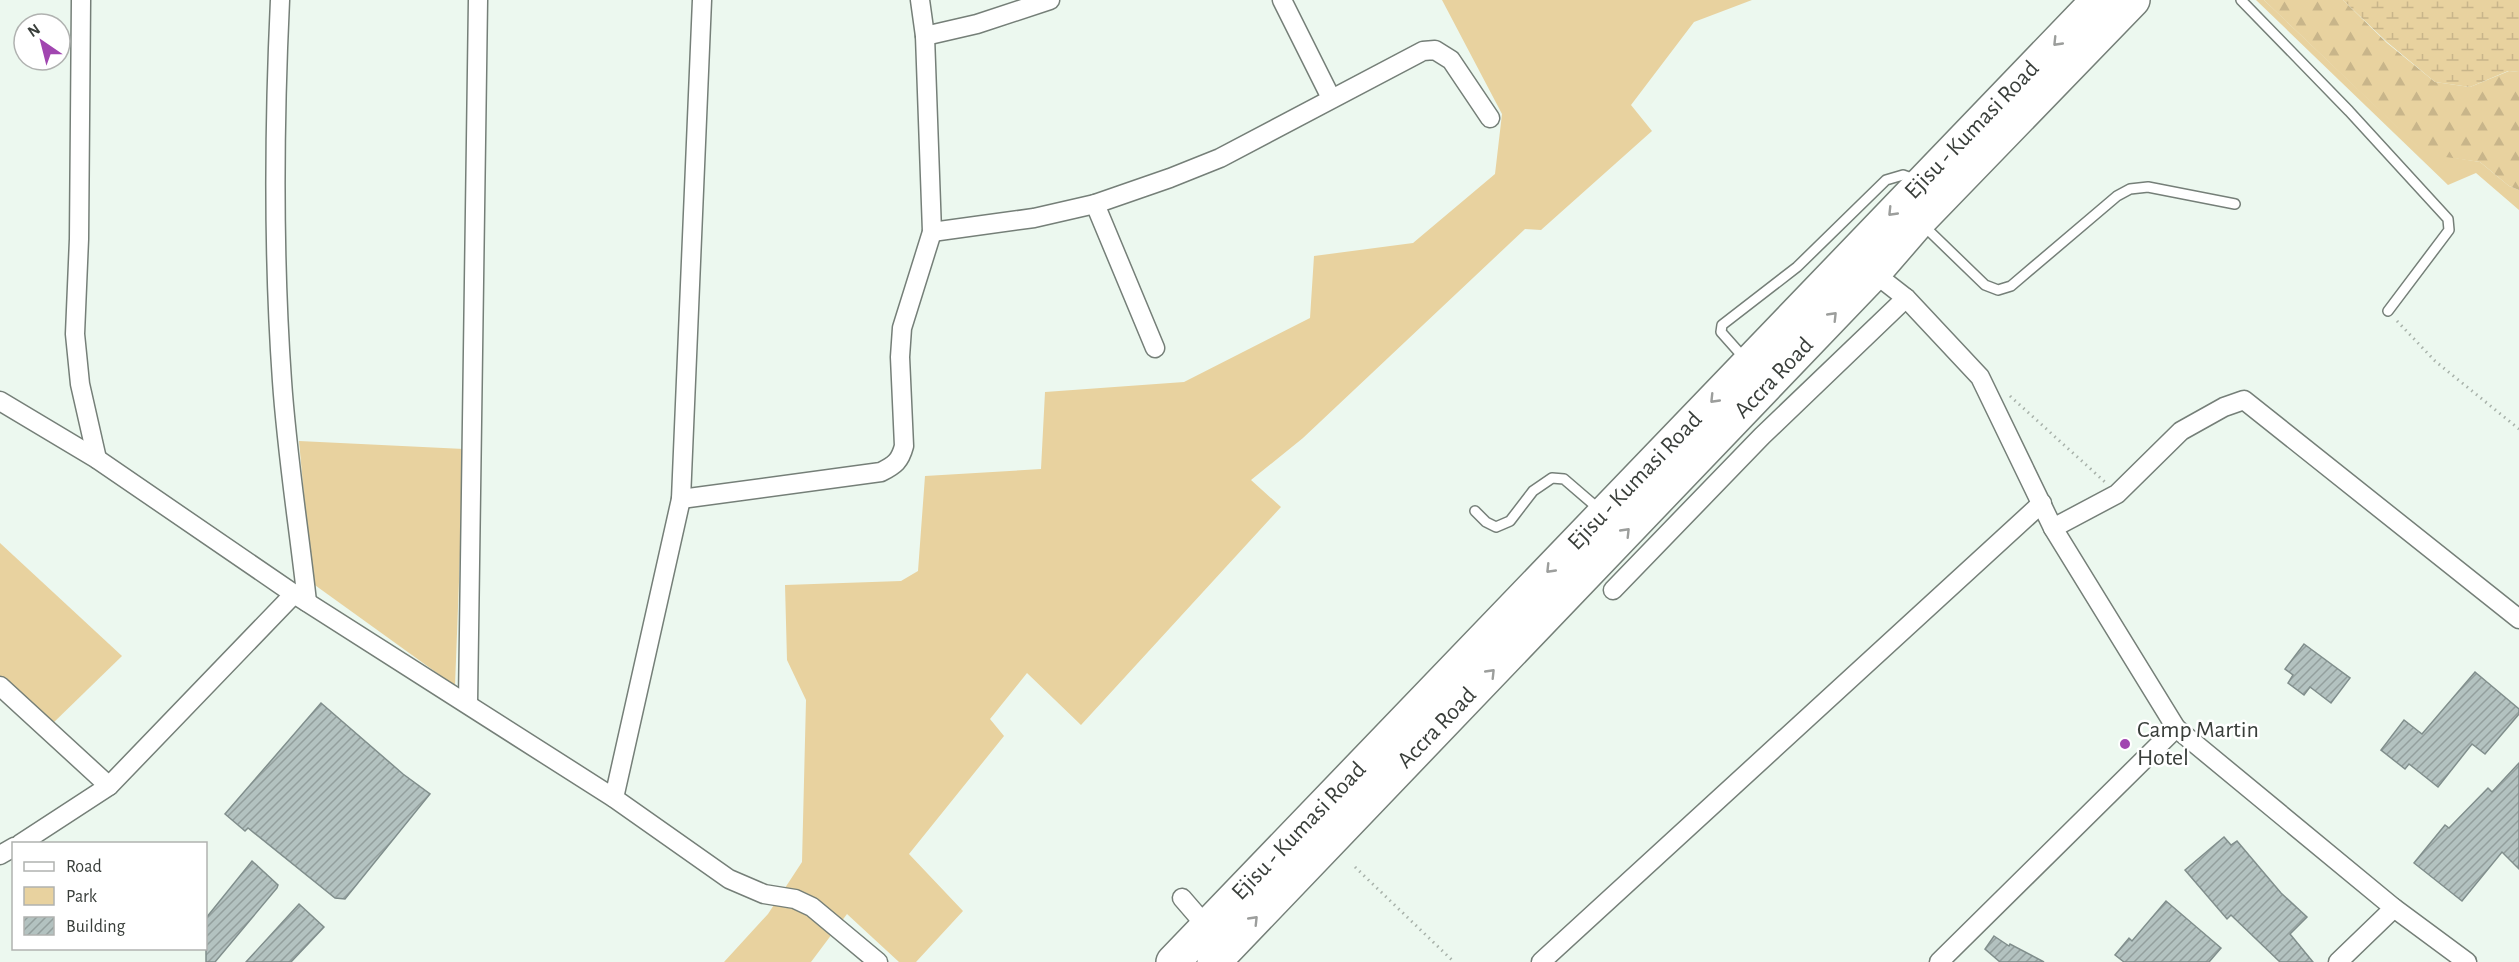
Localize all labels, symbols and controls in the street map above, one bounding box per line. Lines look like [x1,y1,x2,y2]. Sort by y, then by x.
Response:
north arrow [12,12,72,72]
text: N [25,21,43,40]
one-way arrow [2054,35,2065,46]
street label: Ejisu - Kumasi Road [1900,56,2044,204]
one-way arrow [1889,205,1900,216]
one-way arrow [1826,312,1837,323]
street label: Accra Road [1730,333,1818,423]
one-way arrow [1710,392,1721,402]
street label: Ejisu - Kumasi Road [1563,407,1707,555]
one-way arrow [1618,529,1629,540]
one-way arrow [1546,562,1557,573]
one-way arrow [1483,669,1494,680]
street label: Accra Road [1393,683,1481,773]
place label: Camp Martin Hotel [2137,718,2259,770]
marker: Camp Martin Hotel [2118,737,2132,751]
street label: Ejisu - Kumasi Road [1227,757,1371,905]
legend [12,842,207,950]
text: Road [66,858,102,876]
text: Park [66,888,98,906]
one-way arrow [1247,916,1258,926]
text: Building [66,918,126,936]

